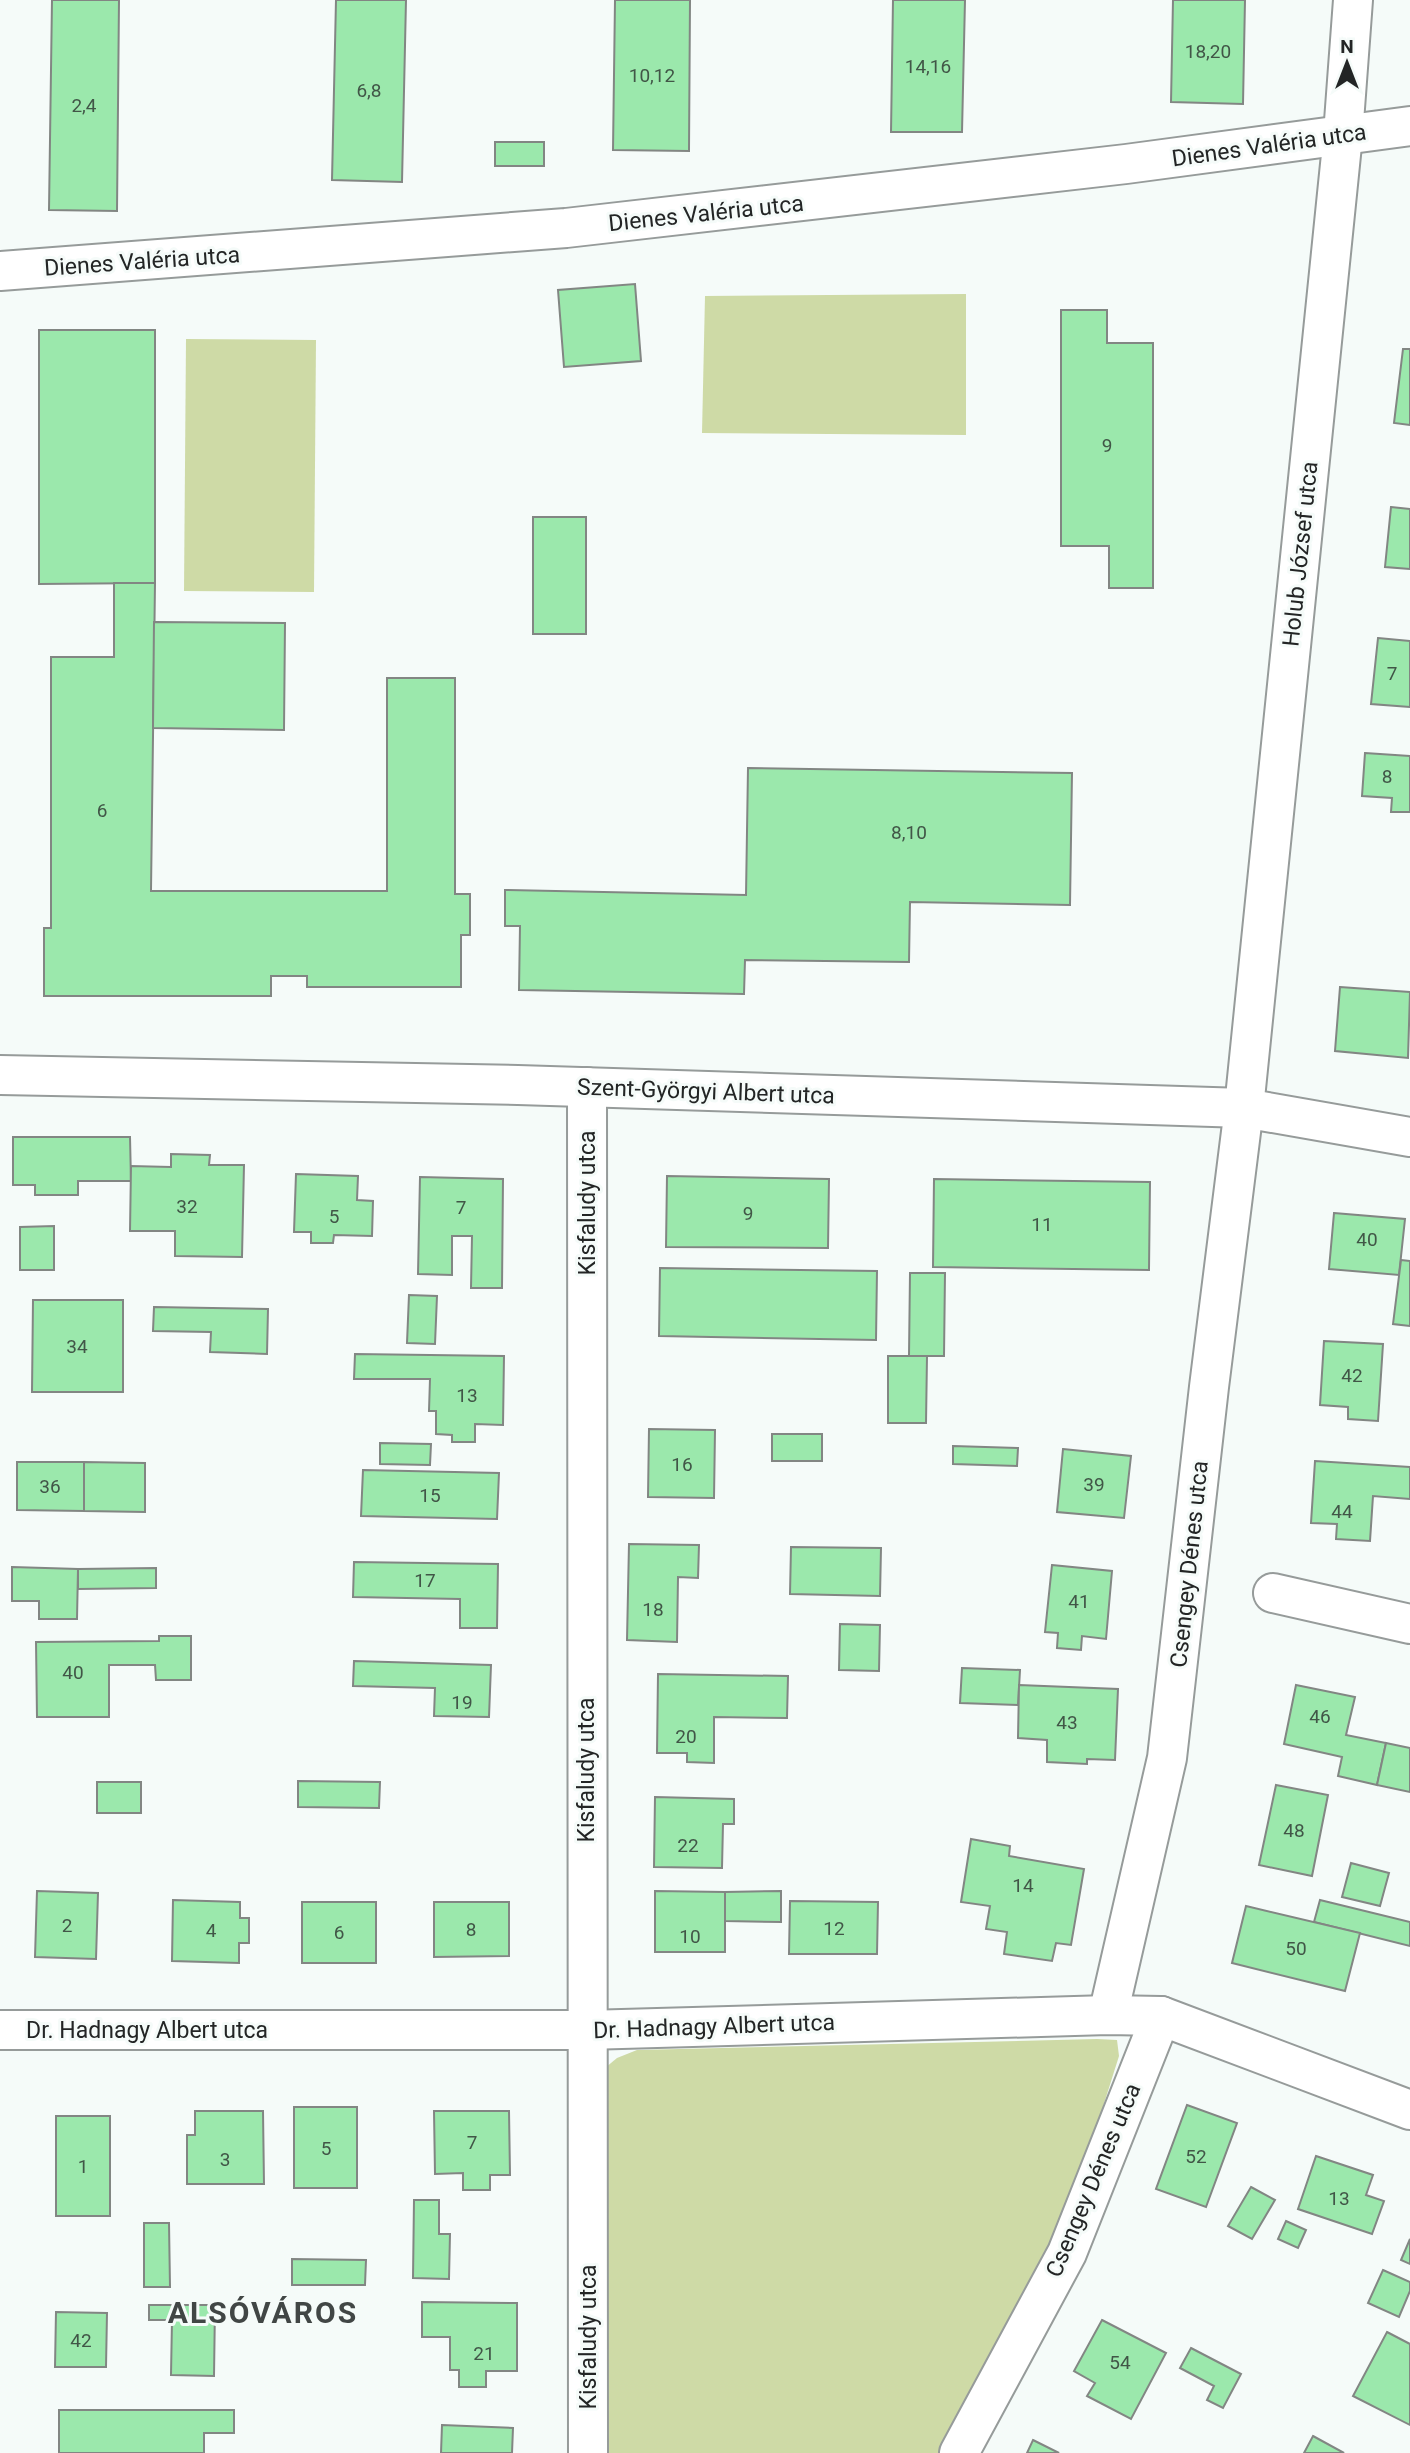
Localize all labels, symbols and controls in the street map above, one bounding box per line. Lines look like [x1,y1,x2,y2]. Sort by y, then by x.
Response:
north arrow [1312,28,1382,98]
text: N [1340,35,1354,58]
house number: 18,20 [1185,40,1231,63]
house number: 14,16 [905,55,951,78]
house number: 10,12 [629,64,675,87]
house number: 6,8 [356,79,382,102]
house number: 2,4 [71,94,97,117]
street label: Dienes Valéria utca [1170,118,1368,173]
street label: Dienes Valéria utca [607,190,805,237]
street label: Dienes Valéria utca [43,241,241,282]
house number: 9 [1102,434,1112,457]
street label: Holub József utca [1277,460,1324,648]
house number: 7 [1387,662,1397,685]
house number: 8 [1382,765,1392,788]
house number: 6 [97,799,107,822]
house number: 8,10 [891,821,927,844]
street label: Szent-Györgyi Albert utca [577,1074,835,1109]
street label: Kisfaludy utca [574,1131,601,1276]
house number: 32 [176,1195,198,1218]
house number: 7 [456,1196,466,1219]
house number: 9 [743,1202,753,1225]
house number: 5 [329,1205,339,1228]
house number: 11 [1031,1213,1053,1236]
house number: 40 [1356,1228,1378,1251]
house number: 34 [66,1335,88,1358]
house number: 42 [1341,1364,1363,1387]
house number: 13 [456,1384,478,1407]
house number: 16 [671,1453,693,1476]
street label: Csengey Dénes utca [1165,1459,1214,1669]
house number: 39 [1083,1473,1105,1496]
house number: 36 [39,1475,61,1498]
house number: 15 [419,1484,441,1507]
house number: 44 [1331,1500,1353,1523]
house number: 17 [414,1569,436,1592]
house number: 41 [1068,1590,1090,1613]
house number: 18 [642,1598,664,1621]
house number: 40 [62,1661,84,1684]
house number: 19 [451,1691,473,1714]
street label: Kisfaludy utca [573,1698,600,1843]
house number: 46 [1309,1705,1331,1728]
house number: 43 [1056,1711,1078,1734]
house number: 20 [675,1725,697,1748]
house number: 48 [1283,1819,1305,1842]
house number: 22 [677,1834,699,1857]
house number: 14 [1012,1874,1034,1897]
house number: 2 [62,1914,72,1937]
house number: 12 [823,1917,845,1940]
house number: 8 [466,1918,476,1941]
house number: 4 [206,1919,217,1942]
house number: 6 [334,1921,344,1944]
house number: 10 [679,1925,701,1948]
house number: 50 [1285,1937,1307,1960]
street label: Dr. Hadnagy Albert utca [593,2009,835,2044]
street label: Dr. Hadnagy Albert utca [26,2017,268,2044]
street label: Csengey Dénes utca [1040,2079,1146,2281]
house number: 7 [467,2131,477,2154]
house number: 5 [321,2137,331,2160]
house number: 52 [1185,2145,1207,2168]
house number: 3 [220,2148,230,2171]
house number: 1 [78,2155,88,2178]
house number: 13 [1328,2187,1350,2210]
street label: Kisfaludy utca [575,2265,602,2410]
district label: ALSÓVÁROS [168,2295,358,2330]
house number: 42 [70,2329,92,2352]
house number: 21 [473,2342,495,2365]
house number: 54 [1109,2351,1131,2374]

